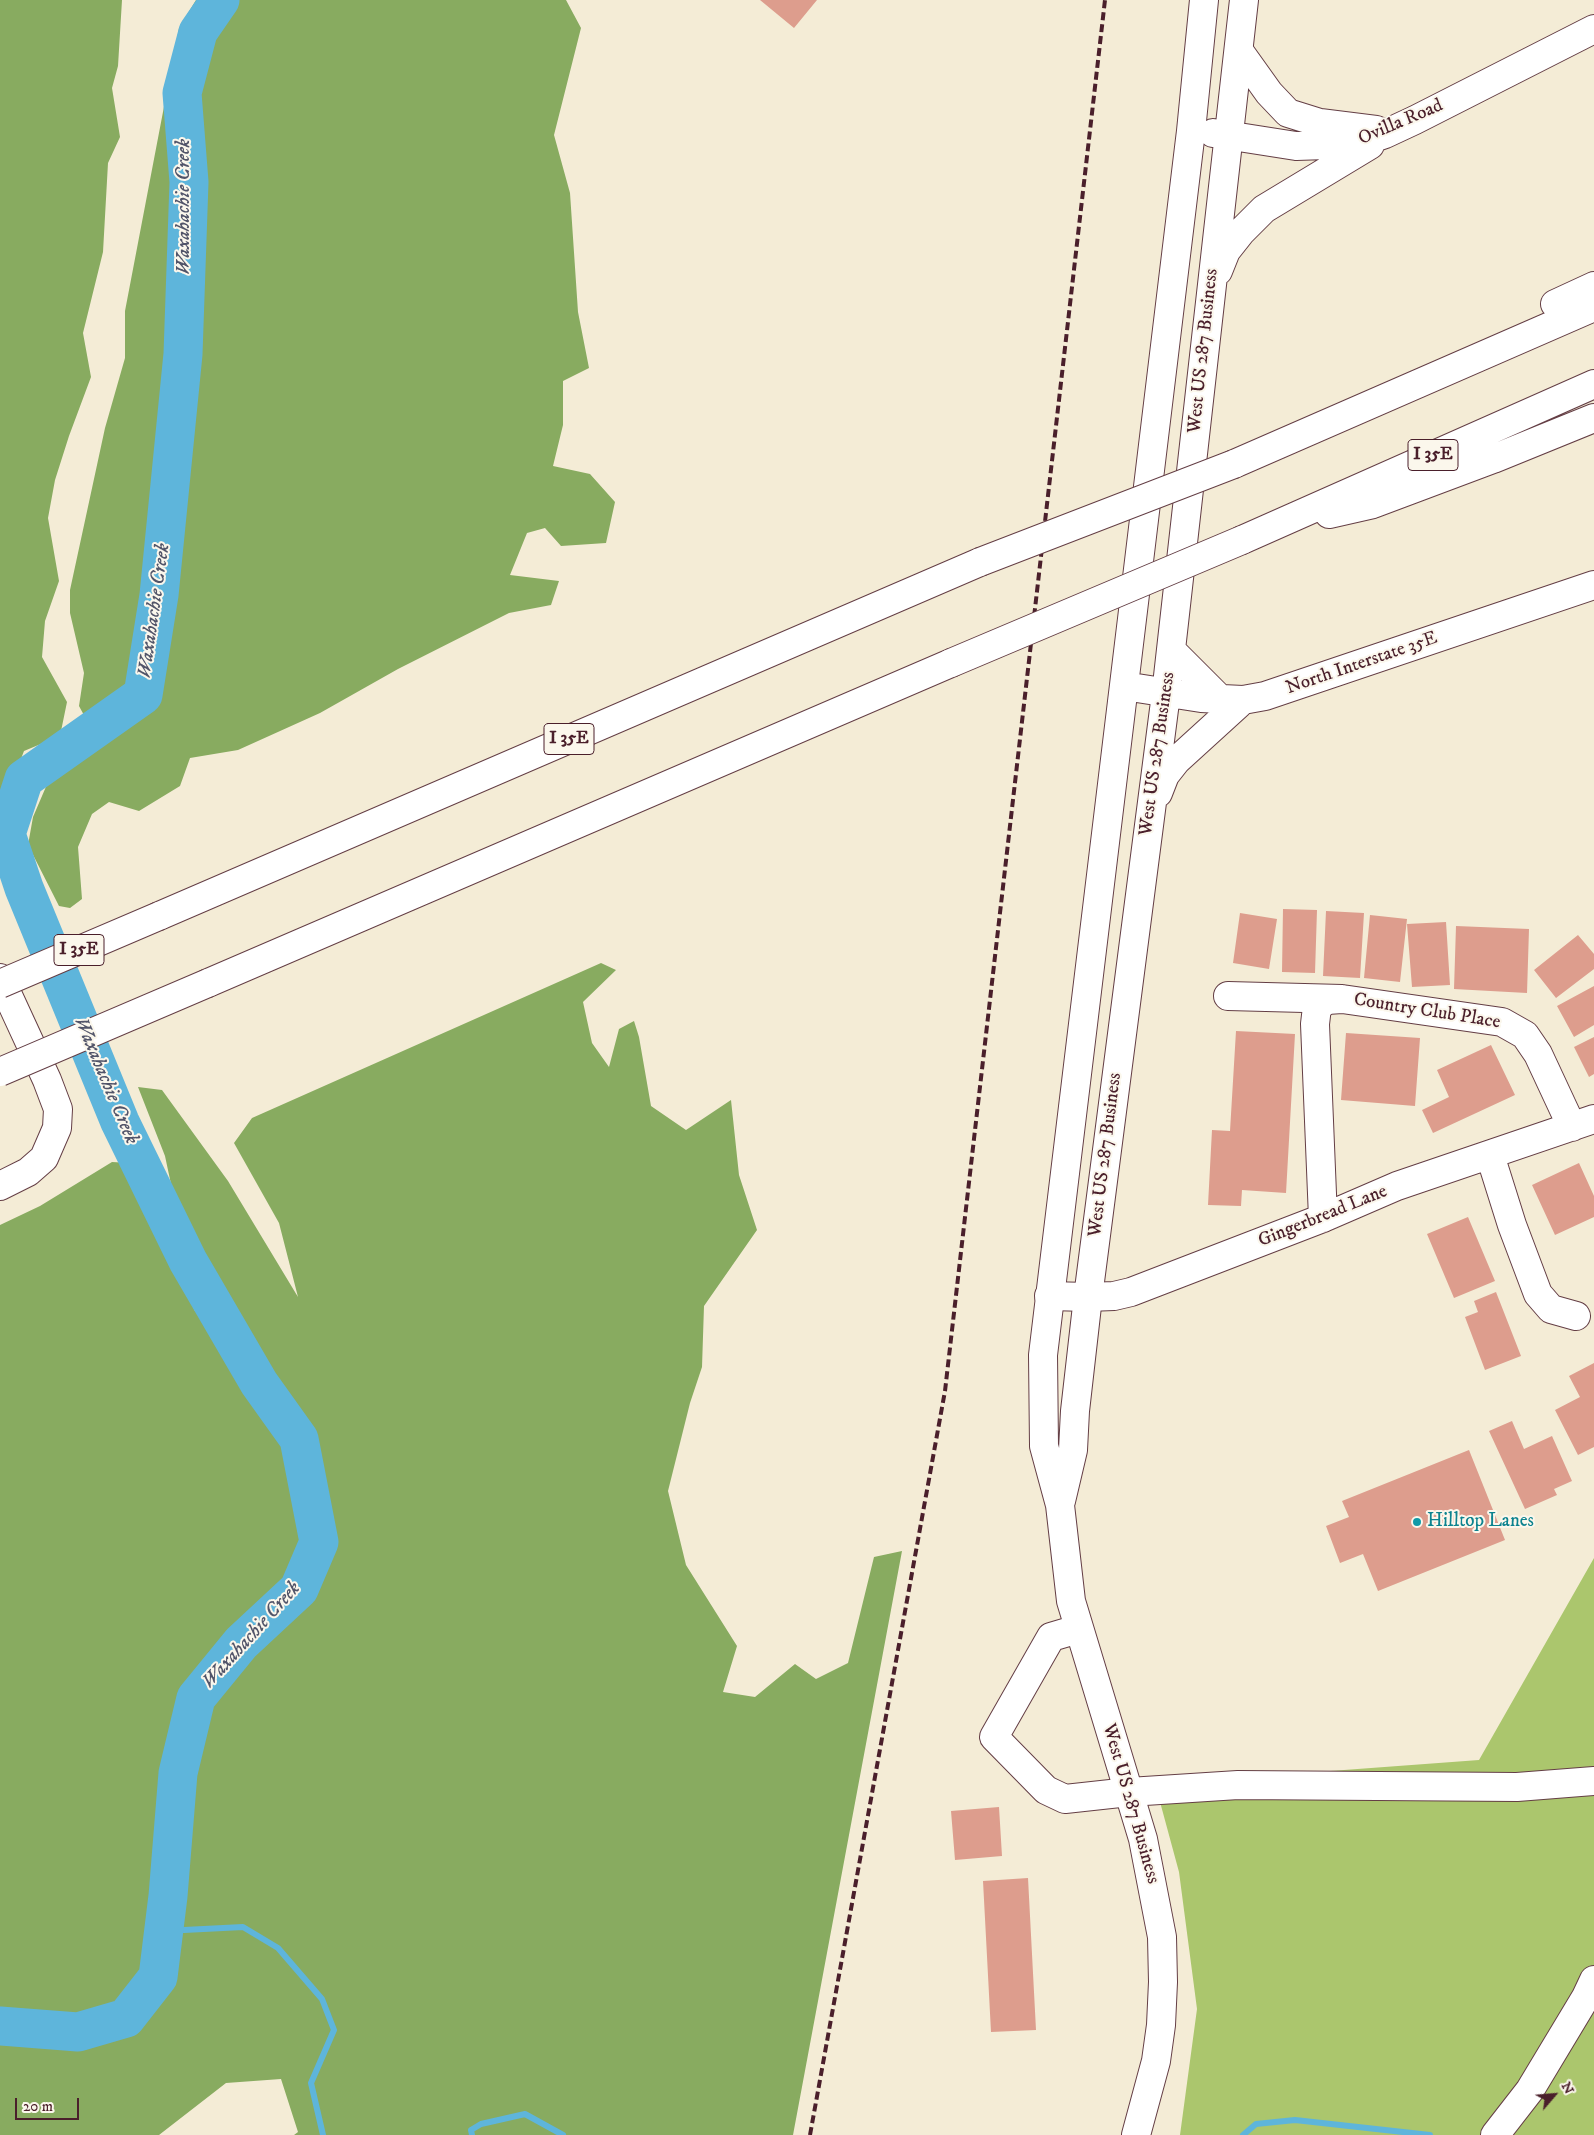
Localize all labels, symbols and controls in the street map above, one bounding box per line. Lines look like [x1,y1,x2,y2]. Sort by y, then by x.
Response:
street label: Ovilla Road [1355,95,1447,151]
water label: Waxahachie Creek [173,139,197,275]
street label: West US 287 Business [1184,268,1224,434]
road number: I 35E [1408,440,1458,470]
water label: Waxahachie Creek [134,542,176,680]
street label: North Interstate 35E [1283,627,1441,701]
street label: West US 287 Business [1135,671,1181,837]
road number: I 35E [544,724,594,754]
road number: I 35E [54,934,104,966]
street label: Country Club Place [1352,989,1502,1035]
water label: Waxahachie Creek [67,1014,143,1148]
street label: West US 287 Business [1085,1072,1127,1238]
street label: Gingerbread Lane [1255,1181,1391,1253]
place label: Hilltop Lanes [1427,1511,1534,1533]
marker: Hilltop Lanes [1411,1516,1423,1528]
water label: Waxahachie Creek [198,1577,306,1695]
street label: West US 287 Business [1096,1721,1164,1887]
north arrow [1529,2070,1579,2120]
text: N [1557,2079,1578,2097]
scale bar [18,2088,81,2120]
text: 20 m [23,2097,53,2116]

